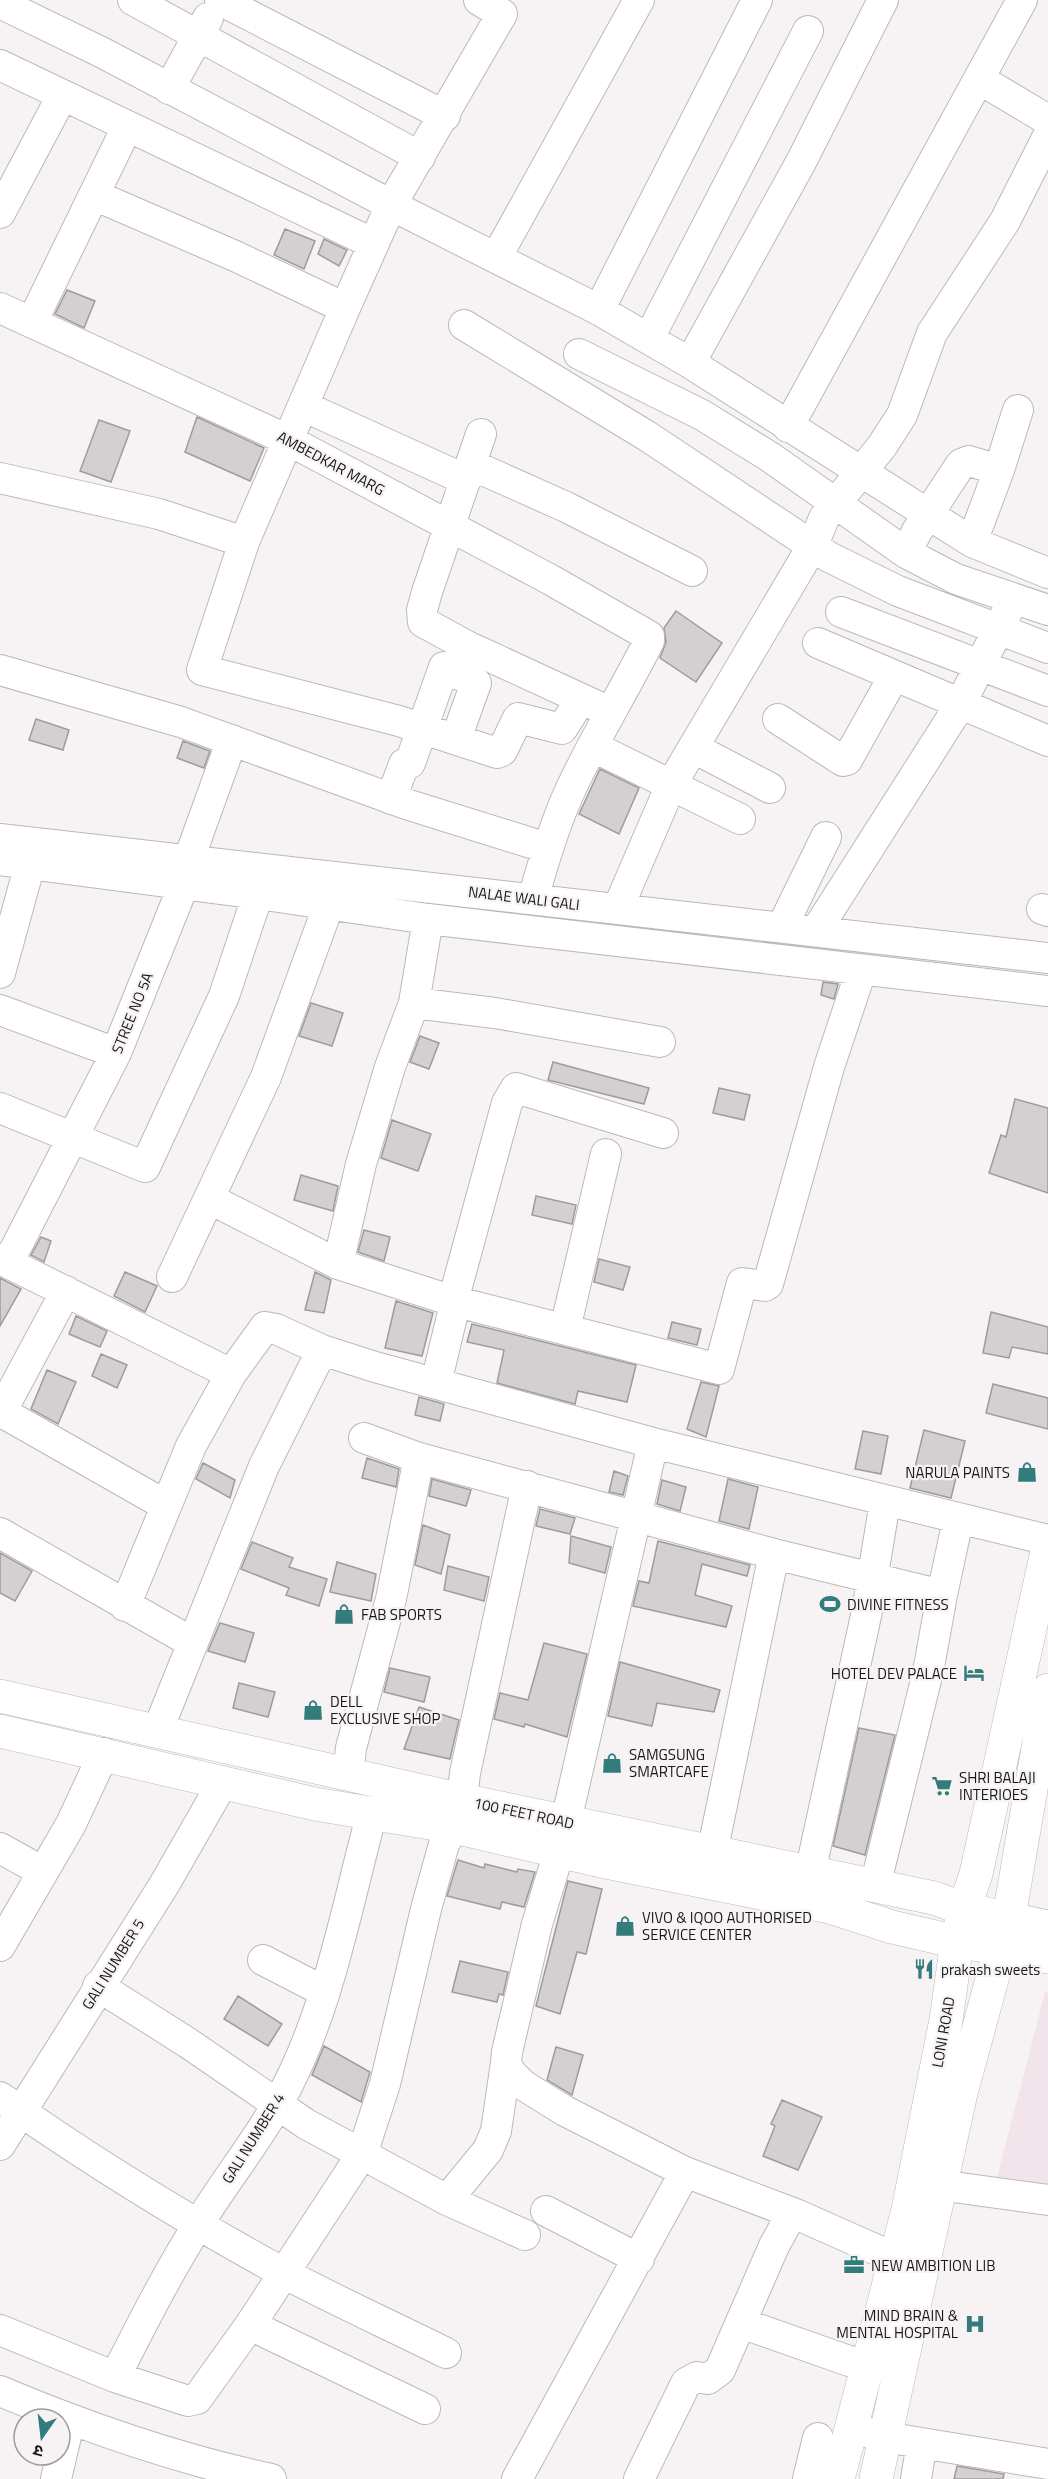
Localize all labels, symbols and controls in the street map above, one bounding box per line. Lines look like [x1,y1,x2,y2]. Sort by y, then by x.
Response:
street label: AMBEDKAR MARG [273,425,389,501]
street label: NALAE WALI GALI [467,880,581,916]
street label: STREE NO 5A [105,969,159,1057]
shop icon: NARULA PAINTS [1015,1460,1039,1484]
place label: NARULA PAINTS [905,1461,1010,1484]
sports icon: DIVINE FITNESS [818,1592,842,1616]
place label: DIVINE FITNESS [847,1593,949,1616]
shop icon: FAB SPORTS [332,1602,356,1626]
place label: FAB SPORTS [361,1603,442,1626]
hotel icon: HOTEL DEV PALACE [962,1661,986,1685]
place label: HOTEL DEV PALACE [831,1662,957,1685]
place label: DELL EXCLUSIVE SHOP [330,1690,441,1730]
shop icon: DELL EXCLUSIVE SHOP [301,1698,325,1722]
place label: SAMGSUNG SMARTCAFE [629,1743,709,1783]
shop icon: SAMGSUNG SMARTCAFE [600,1751,624,1775]
place label: SHRI BALAJI INTERIOES [959,1766,1036,1806]
supermarket icon: SHRI BALAJI INTERIOES [930,1774,954,1798]
street label: 100 FEET ROAD [472,1791,576,1835]
place label: VIVO & IQOO AUTHORISED SERVICE CENTER [642,1906,812,1946]
street label: GALI NUMBER 5 [76,1914,150,2014]
shop icon: VIVO & IQOO AUTHORISED SERVICE CENTER [613,1914,637,1938]
restaurant icon: prakash sweets [912,1957,936,1981]
place label: prakash sweets [941,1958,1040,1981]
street label: LONI ROAD [925,1995,961,2069]
street label: GALI NUMBER 4 [216,2088,290,2188]
office icon: NEW AMBITION LIB [842,2253,866,2277]
place label: NEW AMBITION LIB [871,2254,996,2277]
place label: MIND BRAIN & MENTAL HOSPITAL [836,2304,959,2344]
hospital icon: MIND BRAIN & MENTAL HOSPITAL [963,2312,987,2336]
north arrow [12,2407,72,2467]
text: उ [30,2439,46,2464]

